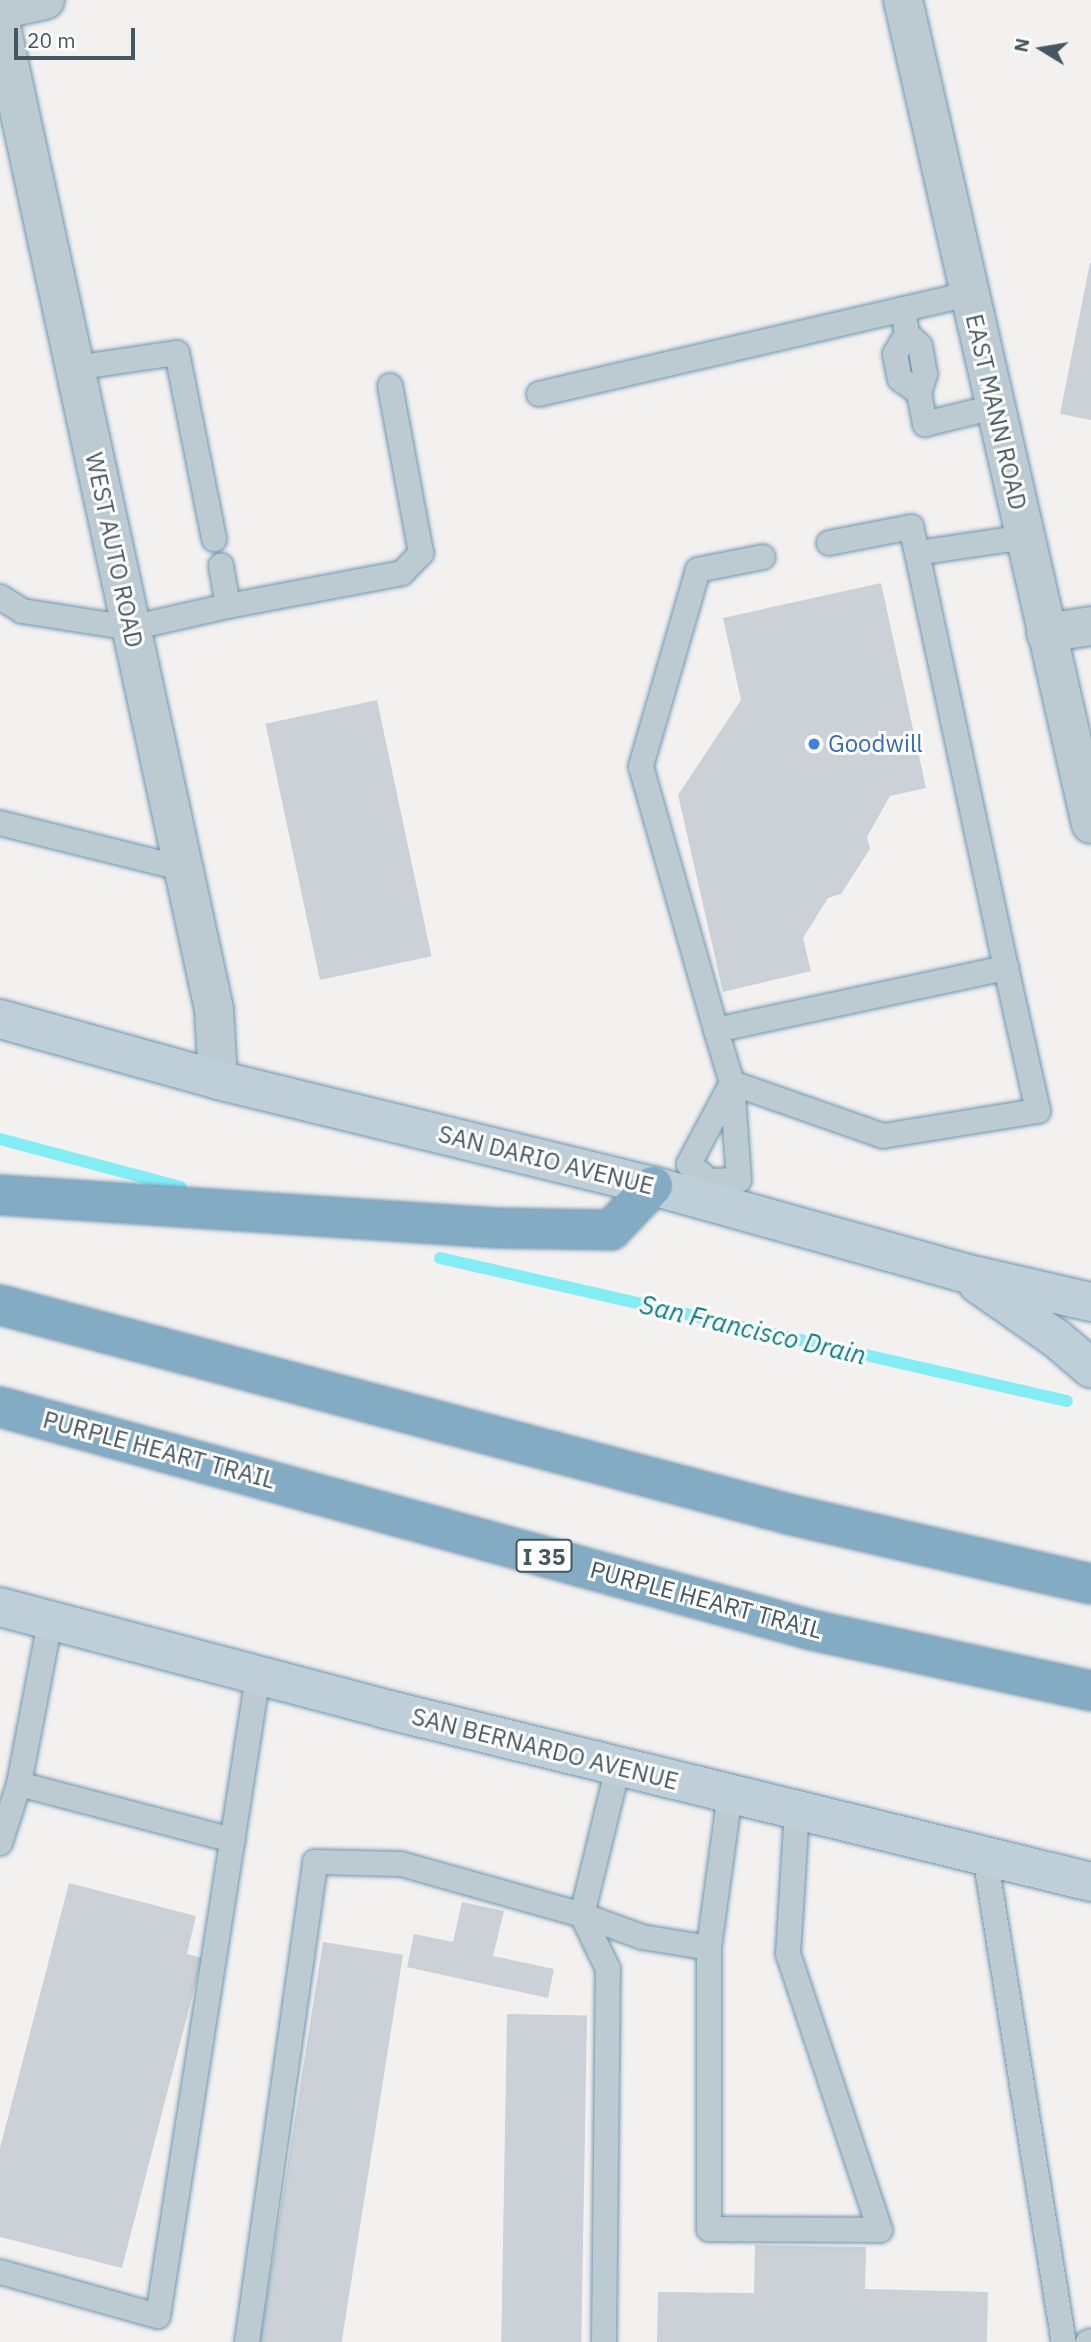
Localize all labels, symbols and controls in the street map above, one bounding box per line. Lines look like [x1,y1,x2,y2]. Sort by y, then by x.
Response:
scale bar [18,14,138,58]
north arrow [1007,14,1077,84]
text: 20 m [27,26,76,54]
text: N [1008,36,1034,54]
street label: EAST MANN ROAD [959,311,1033,513]
street label: WEST AUTO ROAD [79,450,149,650]
place label: Goodwill [828,730,923,758]
marker: Goodwill [806,736,822,752]
street label: SAN DARIO AVENUE [435,1119,657,1201]
water label: San Francisco Drain [637,1289,869,1371]
street label: PURPLE HEART TRAIL [40,1405,278,1495]
road number: I 35 [514,1536,574,1576]
street label: PURPLE HEART TRAIL [587,1555,825,1645]
street label: SAN BERNARDO AVENUE [409,1702,681,1796]

